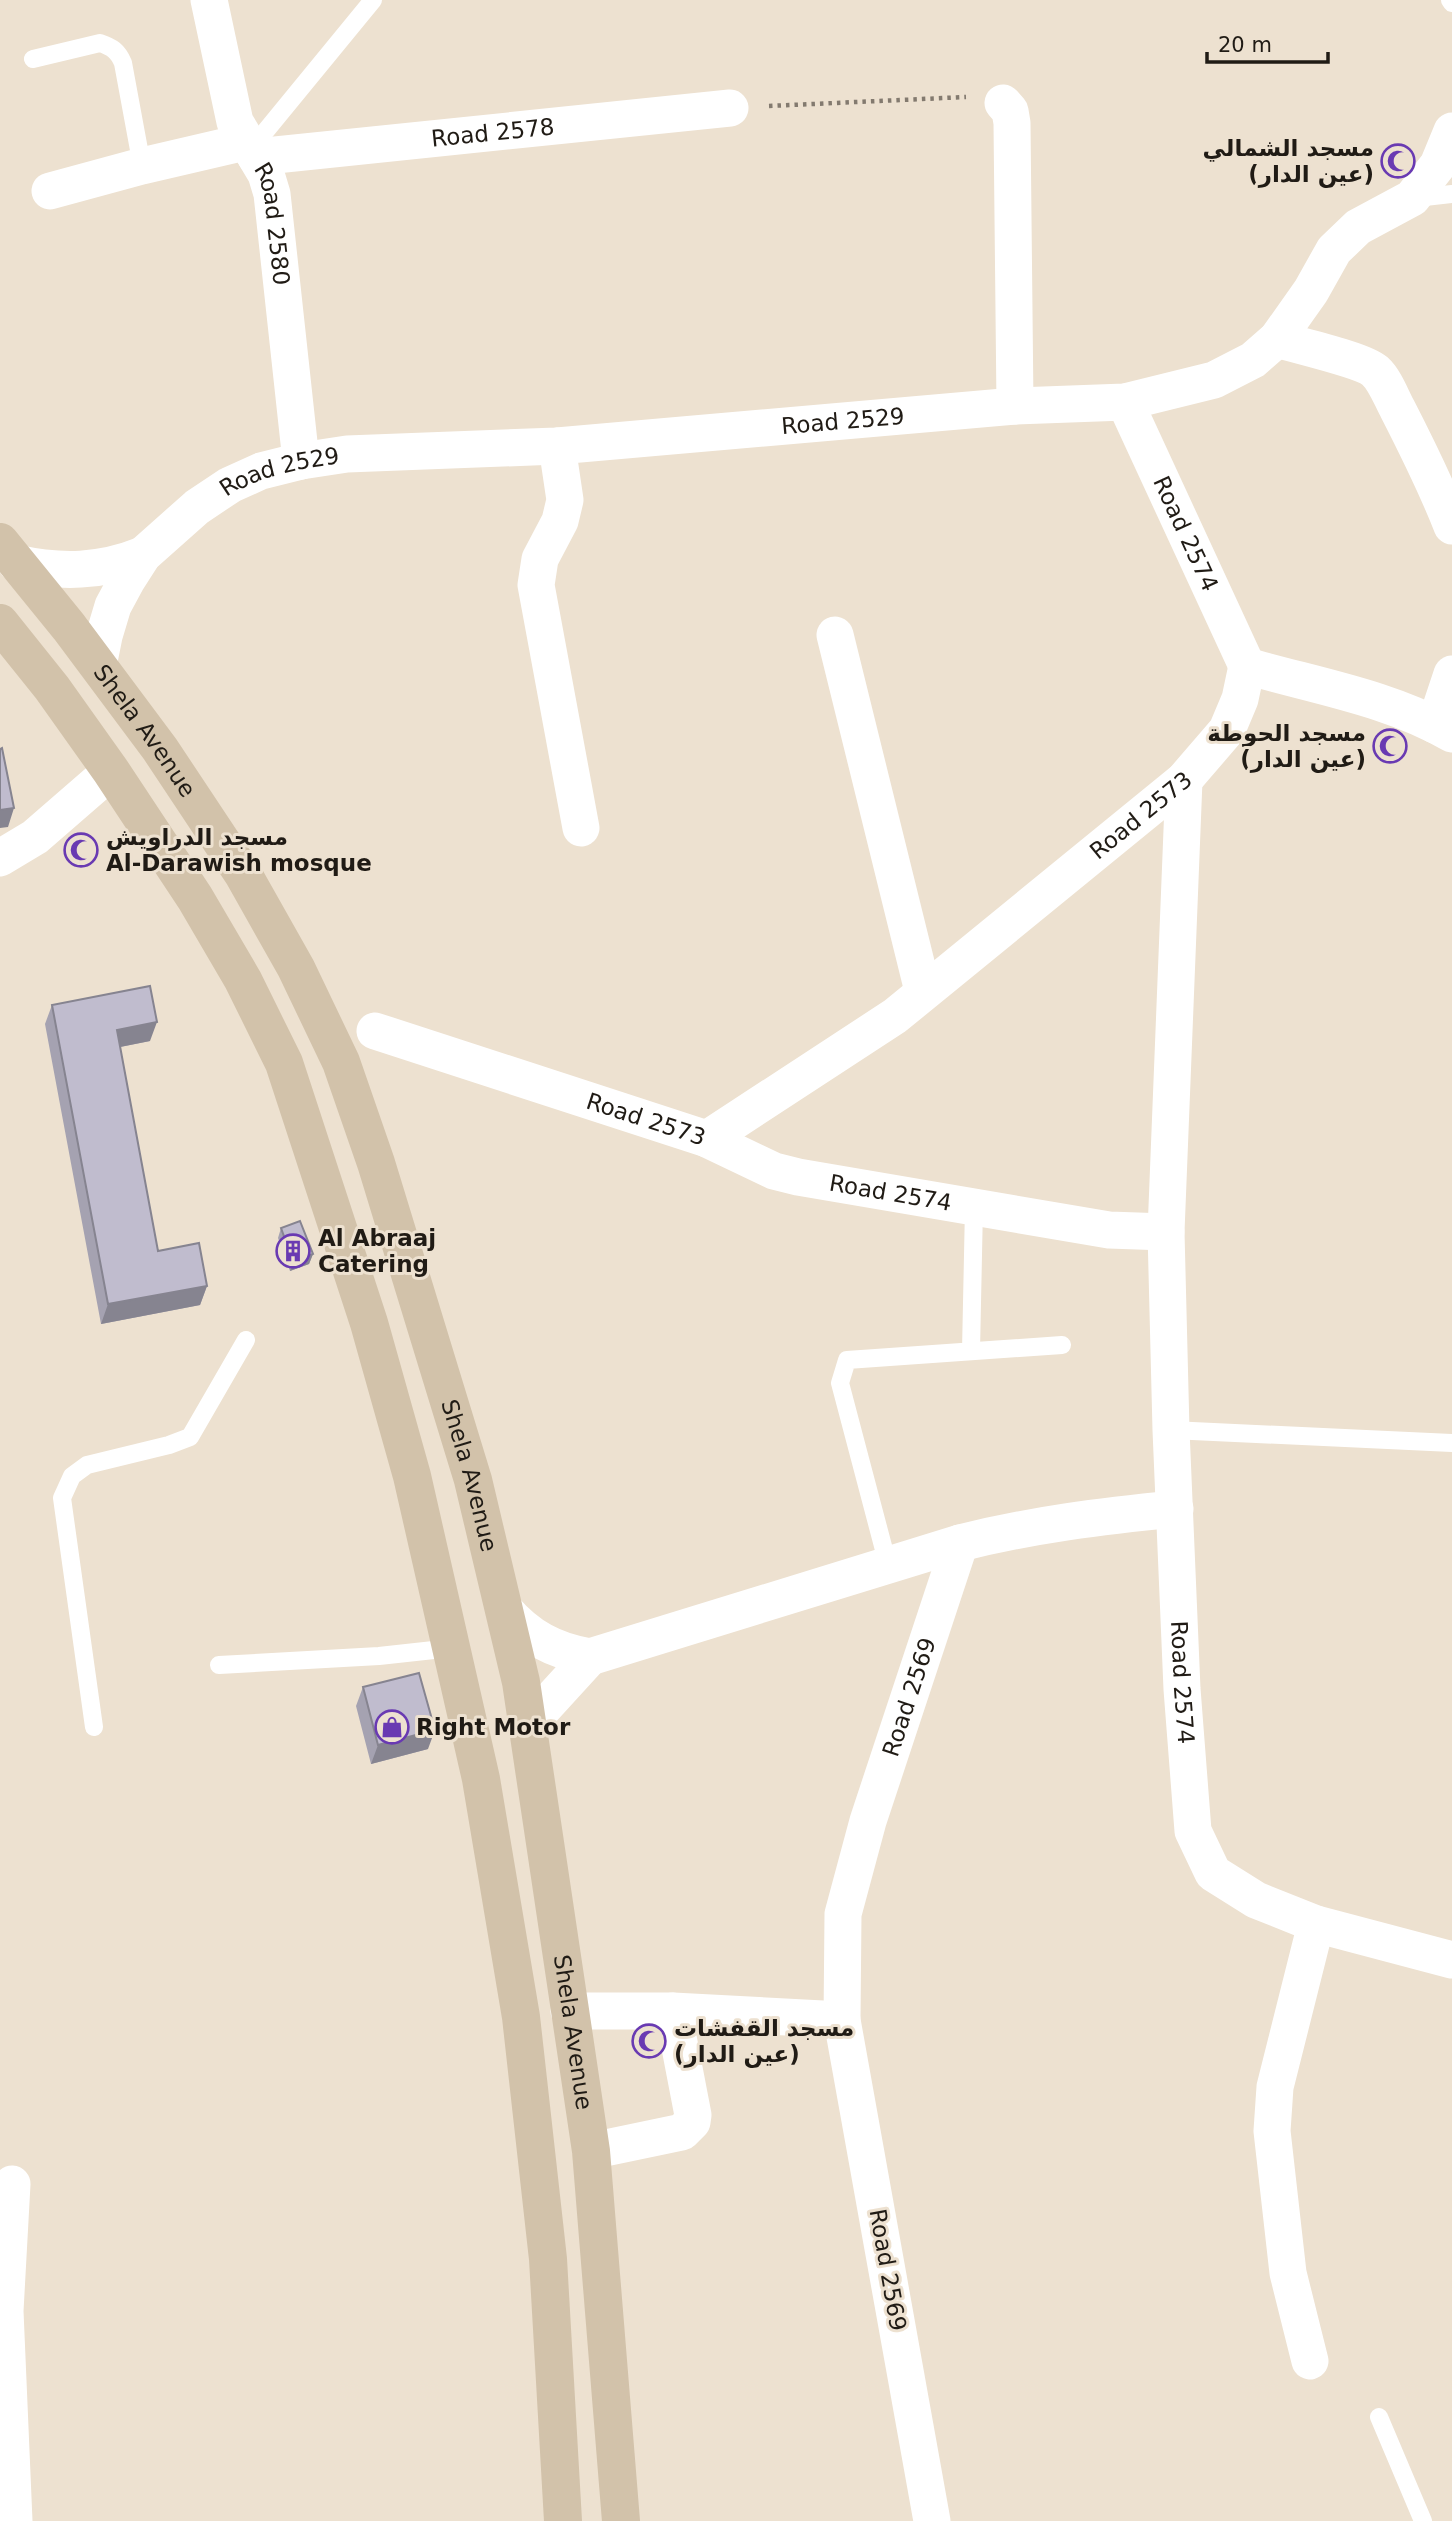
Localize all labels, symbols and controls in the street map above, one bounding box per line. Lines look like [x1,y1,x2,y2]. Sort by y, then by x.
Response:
scale bar [1207,21,1328,65]
text: 20 m [1218,33,1272,57]
street label: Road 2578 [430,113,556,152]
place label: مسجد الشمالي (عين الدار) [1203,135,1374,188]
mosque icon: مسجد الشمالي (عين الدار) [1379,142,1417,180]
street label: Road 2580 [249,158,295,287]
street label: Road 2529 [780,403,906,439]
street label: Road 2529 [215,442,341,501]
street label: Road 2574 [1148,472,1224,595]
street label: Shela Avenue [89,659,201,802]
place label: مسجد الحوطة (عين الدار) [1207,720,1366,773]
mosque icon: مسجد الحوطة (عين الدار) [1371,727,1409,765]
street label: Road 2573 [1085,766,1197,864]
place label: مسجد الدراويش Al-Darawish mosque [106,824,372,876]
mosque icon: مسجد الدراويش Al-Darawish mosque [62,831,100,869]
street label: Road 2573 [583,1088,709,1151]
street label: Road 2574 [827,1170,954,1216]
place label: Al Abraaj Catering [318,1225,436,1277]
building icon: Al Abraaj Catering [274,1232,312,1270]
street label: Shela Avenue [436,1396,503,1554]
street label: Road 2574 [1166,1620,1199,1745]
street label: Road 2569 [877,1634,941,1760]
shop icon: Right Motor [373,1708,411,1746]
place label: Right Motor [416,1714,571,1740]
street label: Shela Avenue [549,1953,598,2112]
place label: مسجد القفشات (عين الدار) [674,2015,854,2068]
mosque icon: مسجد القفشات (عين الدار) [630,2022,668,2060]
street label: Road 2569 [864,2207,912,2333]

